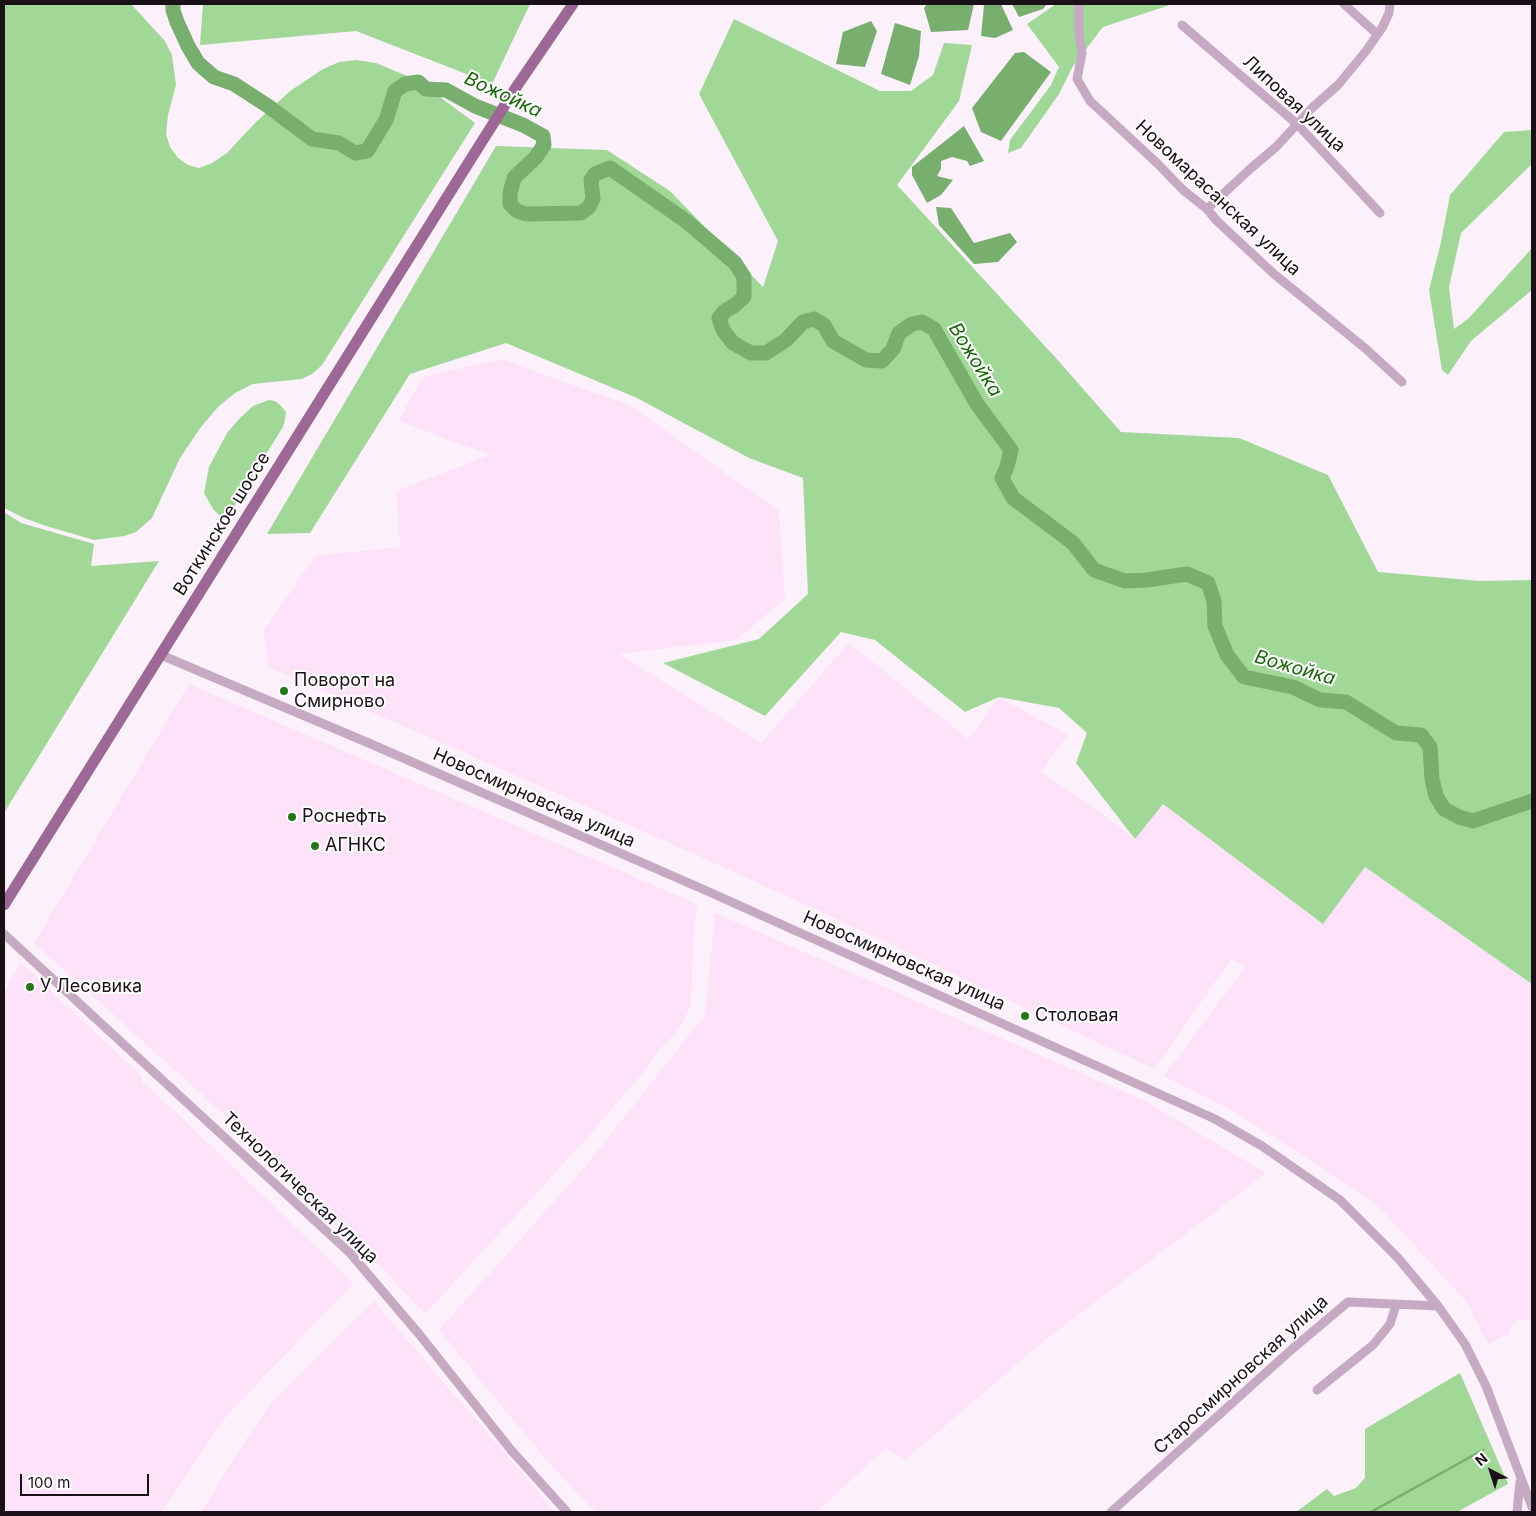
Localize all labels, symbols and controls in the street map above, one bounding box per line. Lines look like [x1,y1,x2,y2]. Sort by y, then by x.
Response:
street label: Липовая улица [1238,51,1350,157]
water label: Вожойка [461,67,545,123]
street label: Новомарасанская улица [1131,116,1305,280]
water label: Вожойка [943,319,1007,401]
street label: Воткинское шоссе [169,448,275,600]
water label: Вожойка [1252,646,1338,690]
place label: Поворот на Смирново [294,670,395,712]
marker: Поворот на Смирново [278,685,290,697]
street label: Новосмирновская улица [430,744,638,852]
place label: Роснефть [302,806,387,828]
marker: Роснефть [286,811,298,823]
place label: АГНКС [325,835,386,857]
marker: АГНКС [309,840,321,852]
street label: Новосмирновская улица [800,907,1008,1015]
place label: У Лесовика [40,976,142,998]
marker: У Лесовика [24,981,36,993]
place label: Столовая [1035,1005,1118,1027]
marker: Столовая [1019,1010,1031,1022]
street label: Технологическая улица [217,1108,383,1268]
street label: Старосмирновская улица [1149,1291,1333,1459]
north arrow [1466,1446,1516,1496]
text: N [1471,1449,1491,1469]
scale bar [22,1464,151,1496]
text: 100 m [28,1473,70,1492]

